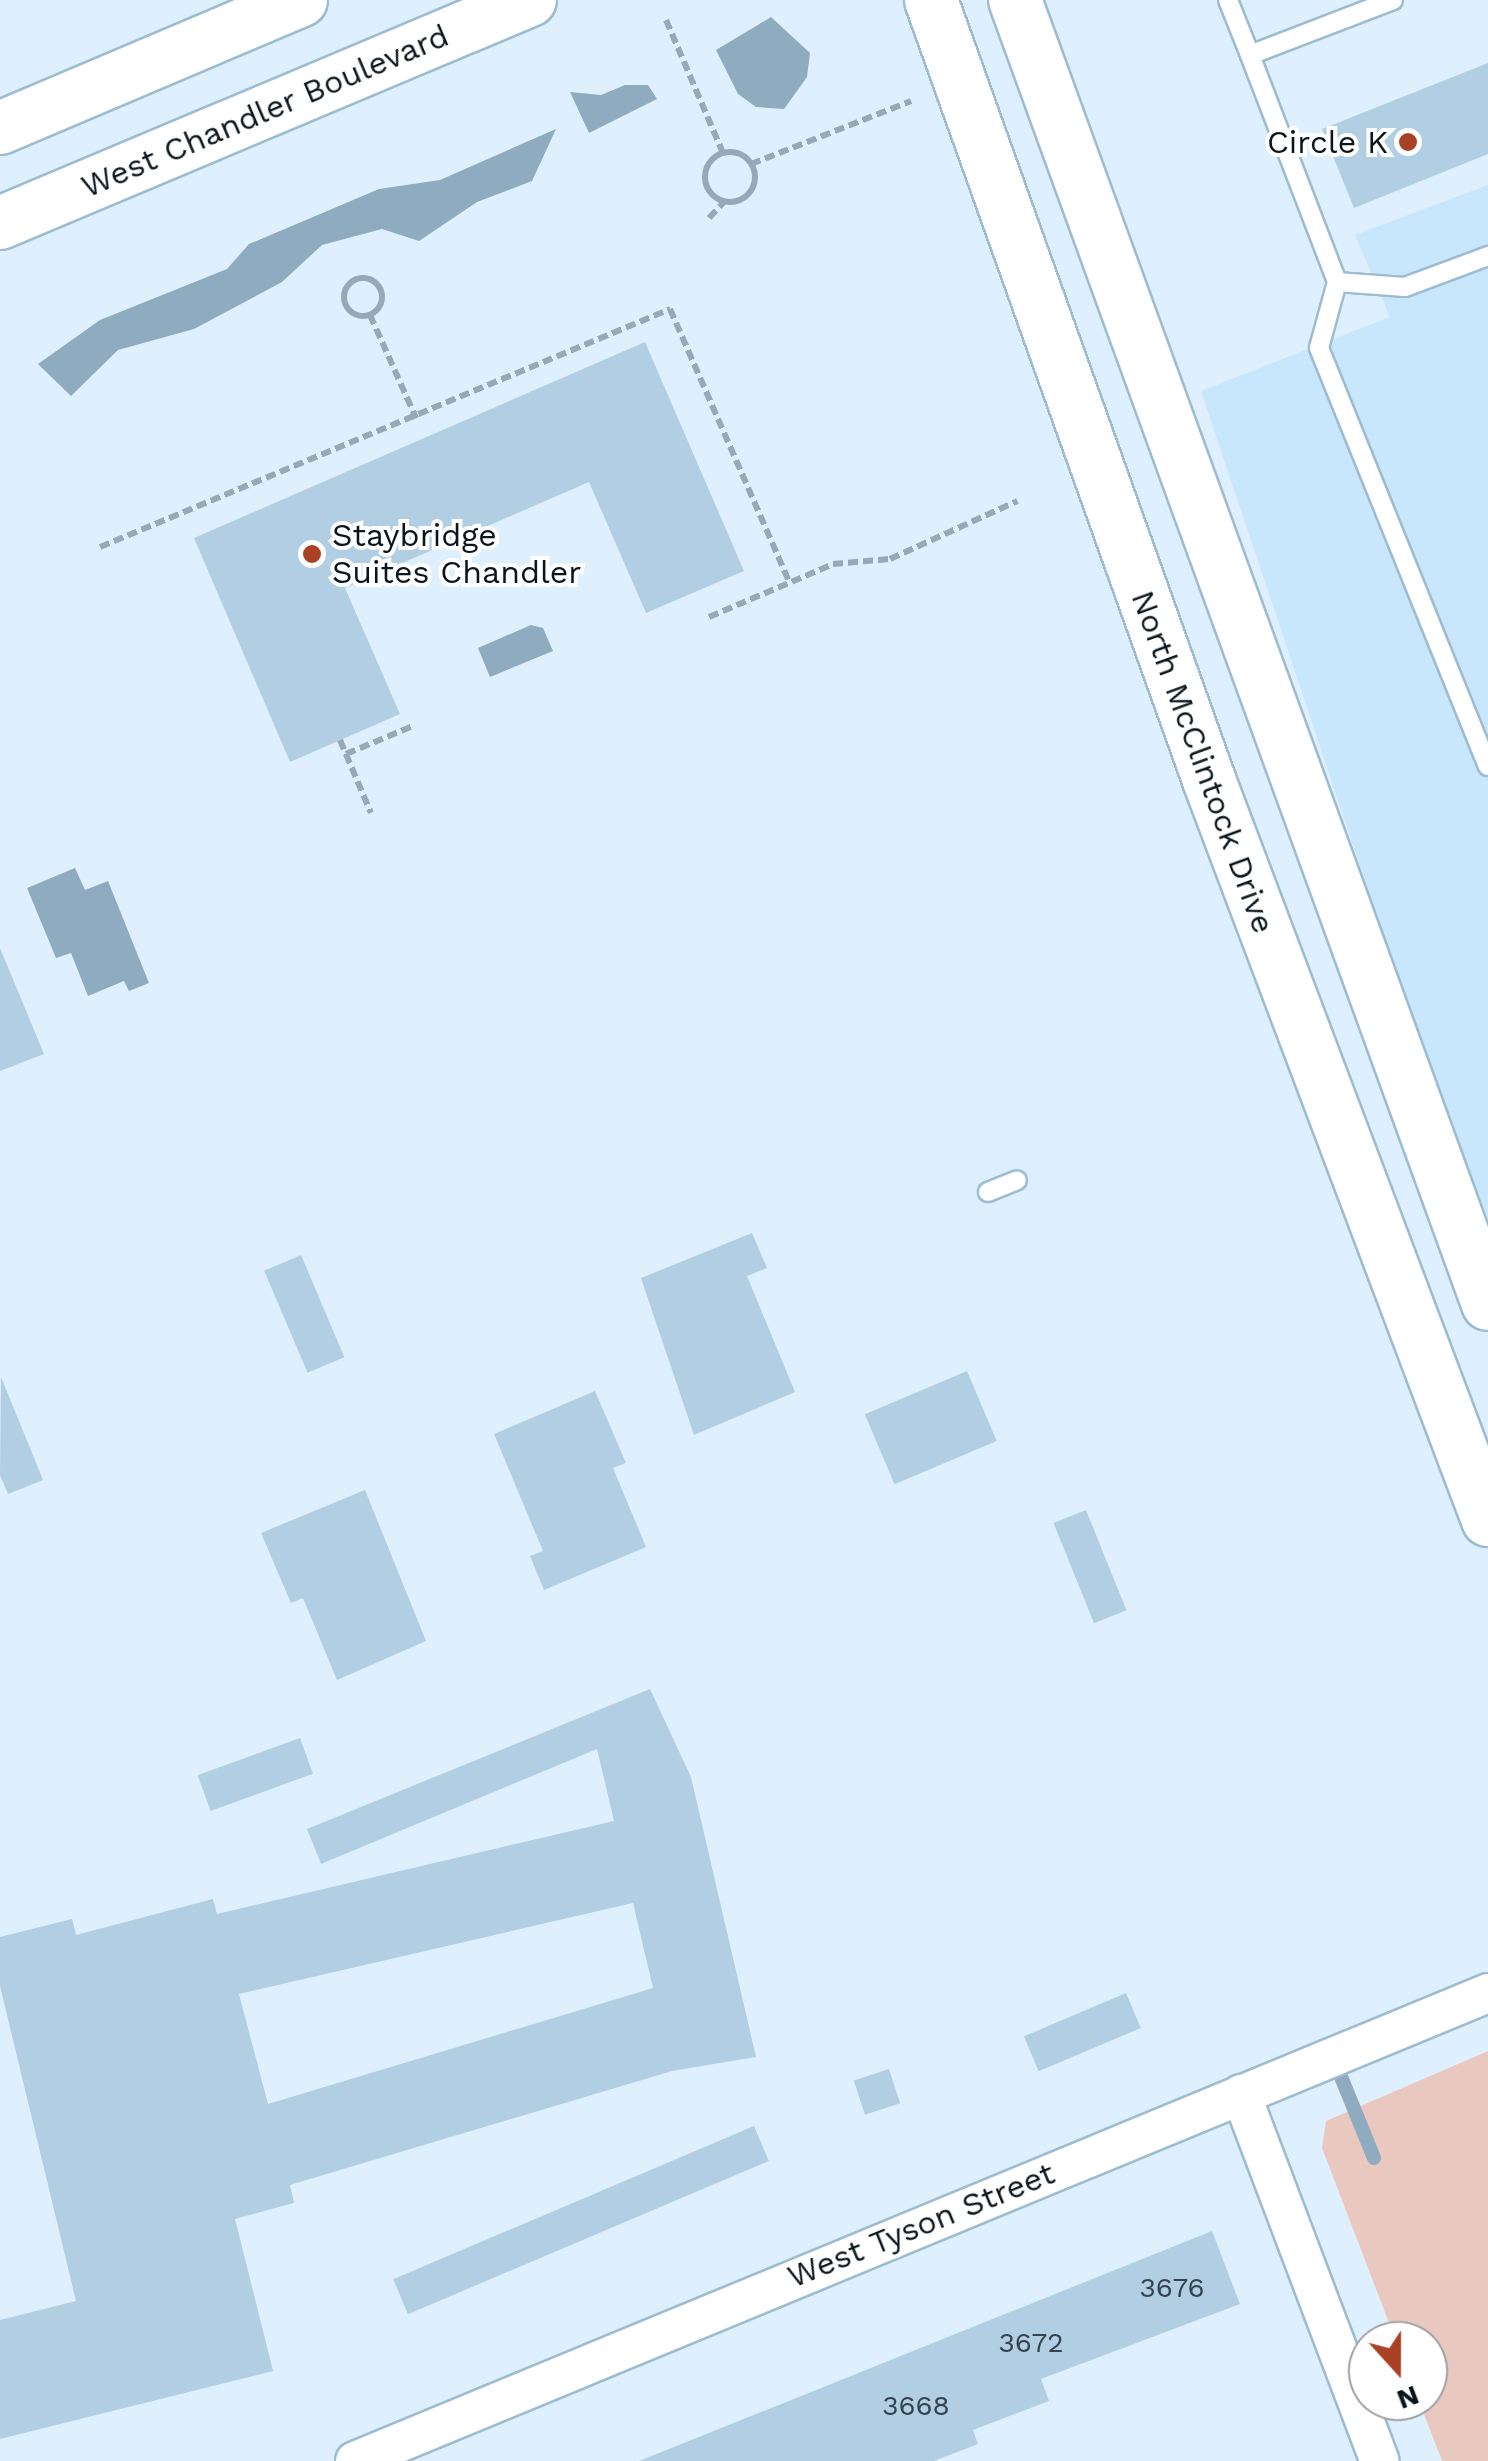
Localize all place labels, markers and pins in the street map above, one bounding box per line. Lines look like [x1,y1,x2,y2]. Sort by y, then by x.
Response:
place label: Circle K [1267,123,1388,161]
marker: Circle K [1397,131,1419,153]
place label: Staybridge Suites Chandler [332,517,581,592]
marker: Staybridge Suites Chandler [301,543,323,565]

